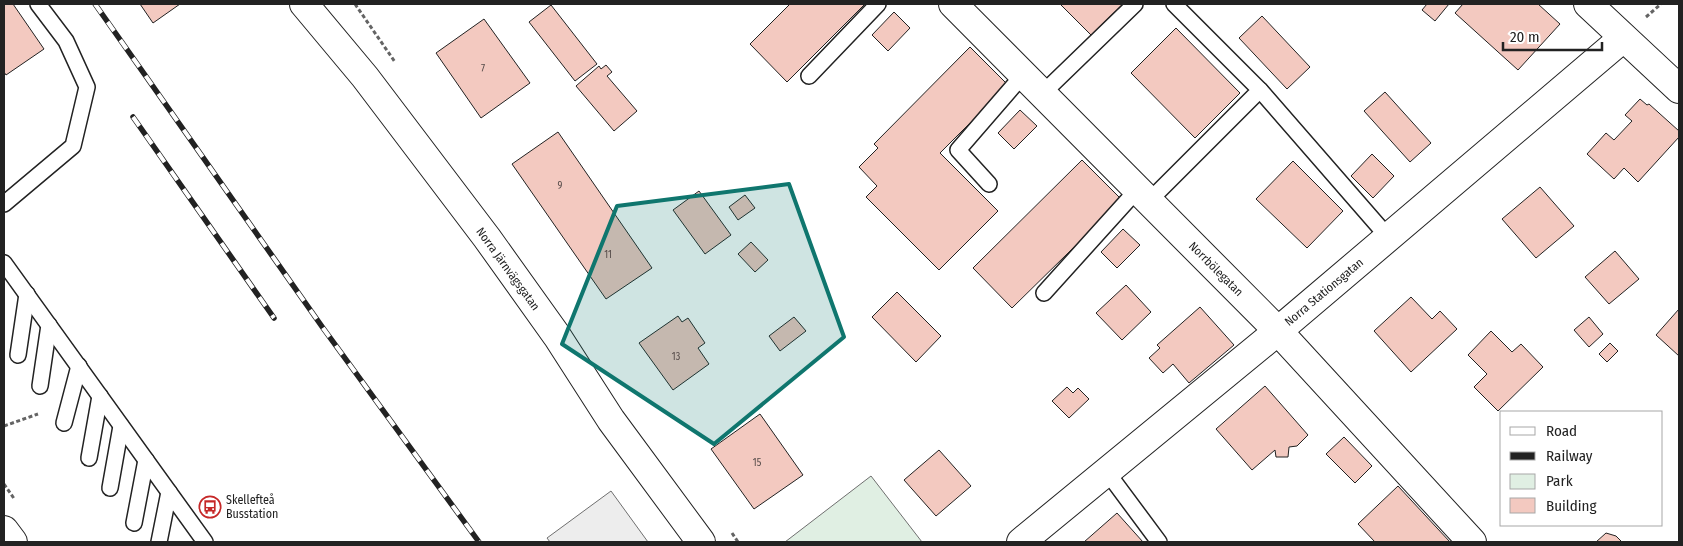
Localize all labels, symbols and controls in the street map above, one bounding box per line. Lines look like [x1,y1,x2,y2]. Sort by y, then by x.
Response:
scale bar [1503,20,1602,52]
text: 20 m [1510,28,1540,46]
house number: 7 [481,63,485,75]
house number: 9 [558,180,563,192]
street label: Norra Järnvägsgatan [473,225,543,313]
street label: Norrbölegatan [1186,239,1246,299]
house number: 11 [604,249,612,261]
street label: Norra Stationsgatan [1282,255,1366,329]
house number: 13 [672,351,681,363]
legend [1500,411,1663,526]
text: Road [1546,422,1577,440]
text: Railway [1546,447,1593,465]
house number: 15 [753,457,762,469]
text: Park [1546,472,1573,490]
place label: Skellefteå Busstation [226,493,278,521]
bus stop icon: Skellefteå Busstation [198,495,222,519]
text: Building [1546,497,1597,515]

